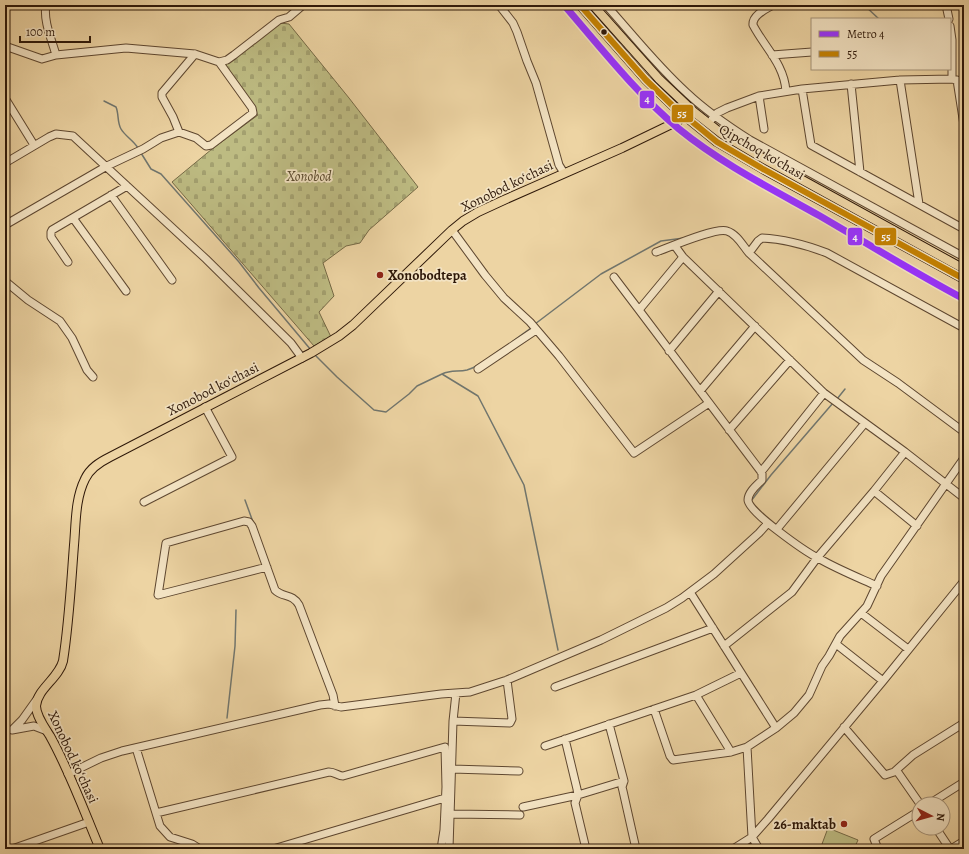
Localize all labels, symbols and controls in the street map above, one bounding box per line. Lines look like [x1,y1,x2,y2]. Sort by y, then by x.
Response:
scale bar [20,18,90,44]
legend [811,18,951,70]
text: 100 m [26,24,55,40]
text: Metro 4 [847,26,885,42]
unlabelled marker [599,27,609,37]
text: 55 [847,46,857,62]
line badge: 4 [639,90,655,109]
text: 4 [644,92,650,107]
line badge: 55 [671,104,694,123]
text: 55 [677,106,687,121]
street label: Qipchoq ko'chasi [716,120,808,184]
street label: Xonobod koʻchasi [458,155,556,217]
park label: Xonobod [285,167,332,186]
line badge: 4 [847,227,863,246]
line badge: 55 [874,227,897,246]
text: 55 [881,229,891,244]
text: 4 [852,230,858,245]
place label: Xonobodtepa [388,266,467,285]
marker: Xonobodtepa [375,270,385,280]
street label: Xonobod koʻchasi [164,358,262,420]
street label: Xonobod koʻchasi [43,707,103,807]
north arrow [911,796,951,836]
text: N [933,812,948,822]
place label: 26-maktab [773,815,836,834]
marker: 26-maktab [839,819,849,829]

